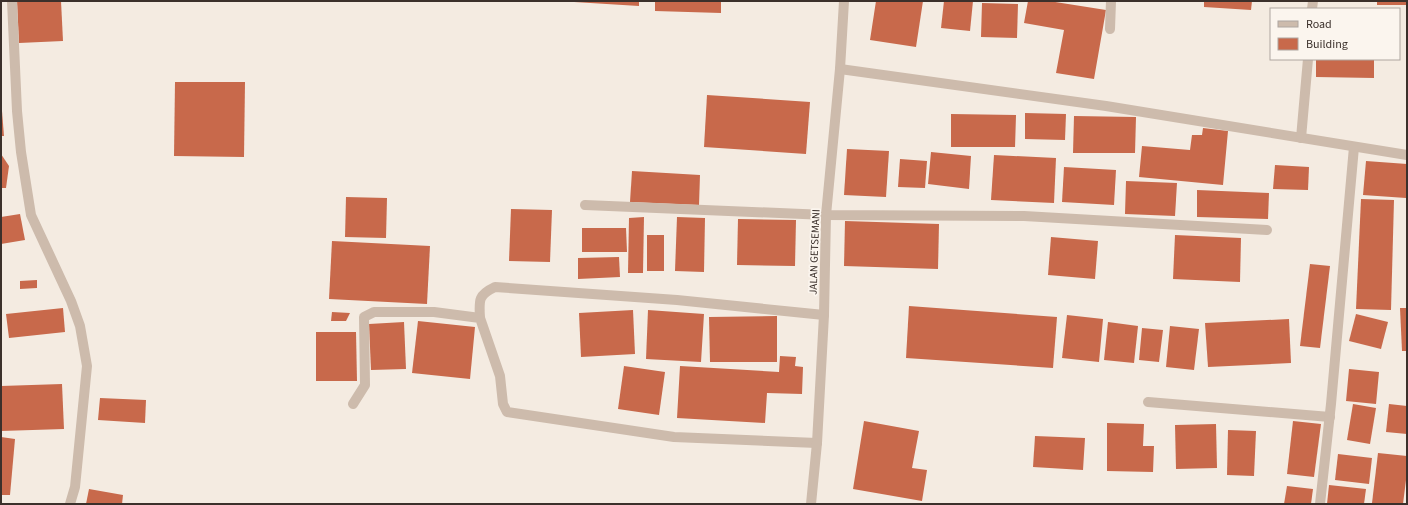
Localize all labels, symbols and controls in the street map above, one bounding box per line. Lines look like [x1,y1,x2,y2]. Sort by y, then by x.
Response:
legend [1270,8,1400,60]
text: Road [1306,16,1332,33]
text: Building [1306,36,1348,53]
street label: JALAN GETSEMANI [806,209,823,295]

